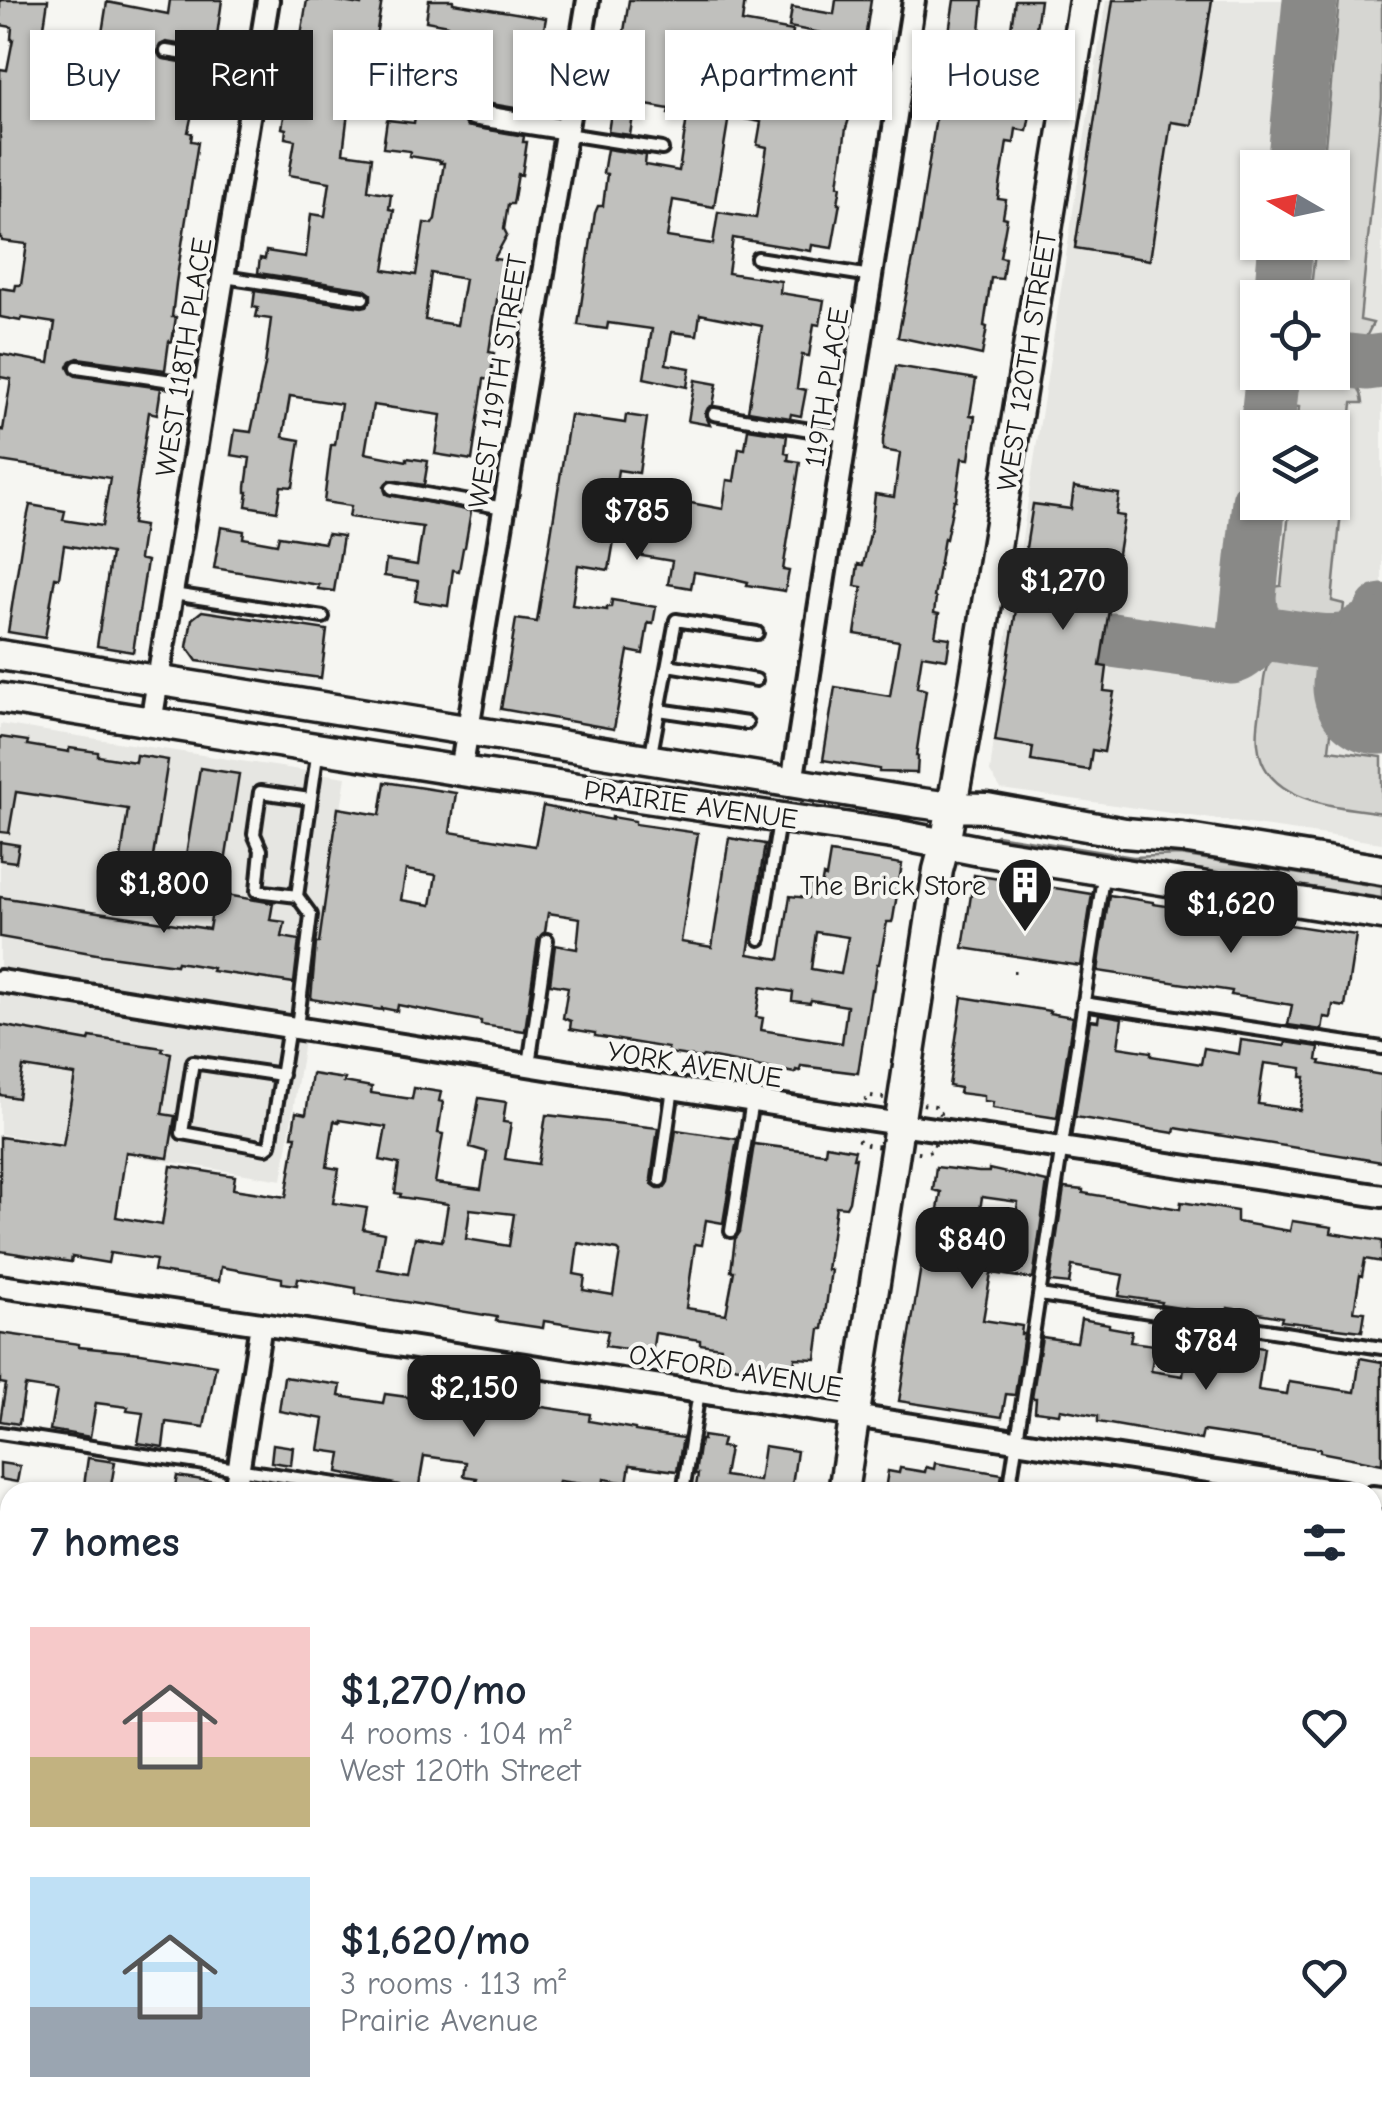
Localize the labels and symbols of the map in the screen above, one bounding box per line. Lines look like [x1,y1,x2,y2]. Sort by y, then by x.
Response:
north arrow [1240,150,1350,260]
street label: WEST 120TH STREET [991,229,1063,493]
street label: WEST 118TH PLACE [149,235,219,479]
street label: WEST 119TH STREET [462,251,534,511]
street label: 119TH PLACE [799,305,855,469]
pin: $785 [578,478,696,563]
pin: $1,270 [982,548,1144,633]
street label: PRAIRIE AVENUE [582,774,800,836]
pin: $1,800 [83,851,245,936]
building icon: The Brick Store [995,855,1055,934]
place label: The Brick Store [800,870,986,902]
pin: $1,620 [1150,871,1312,956]
street label: YORK AVENUE [605,1035,785,1095]
pin: $840 [913,1207,1031,1292]
pin: $784 [1147,1308,1265,1393]
street label: OXFORD AVENUE [627,1338,845,1404]
pin: $2,150 [393,1355,555,1440]

